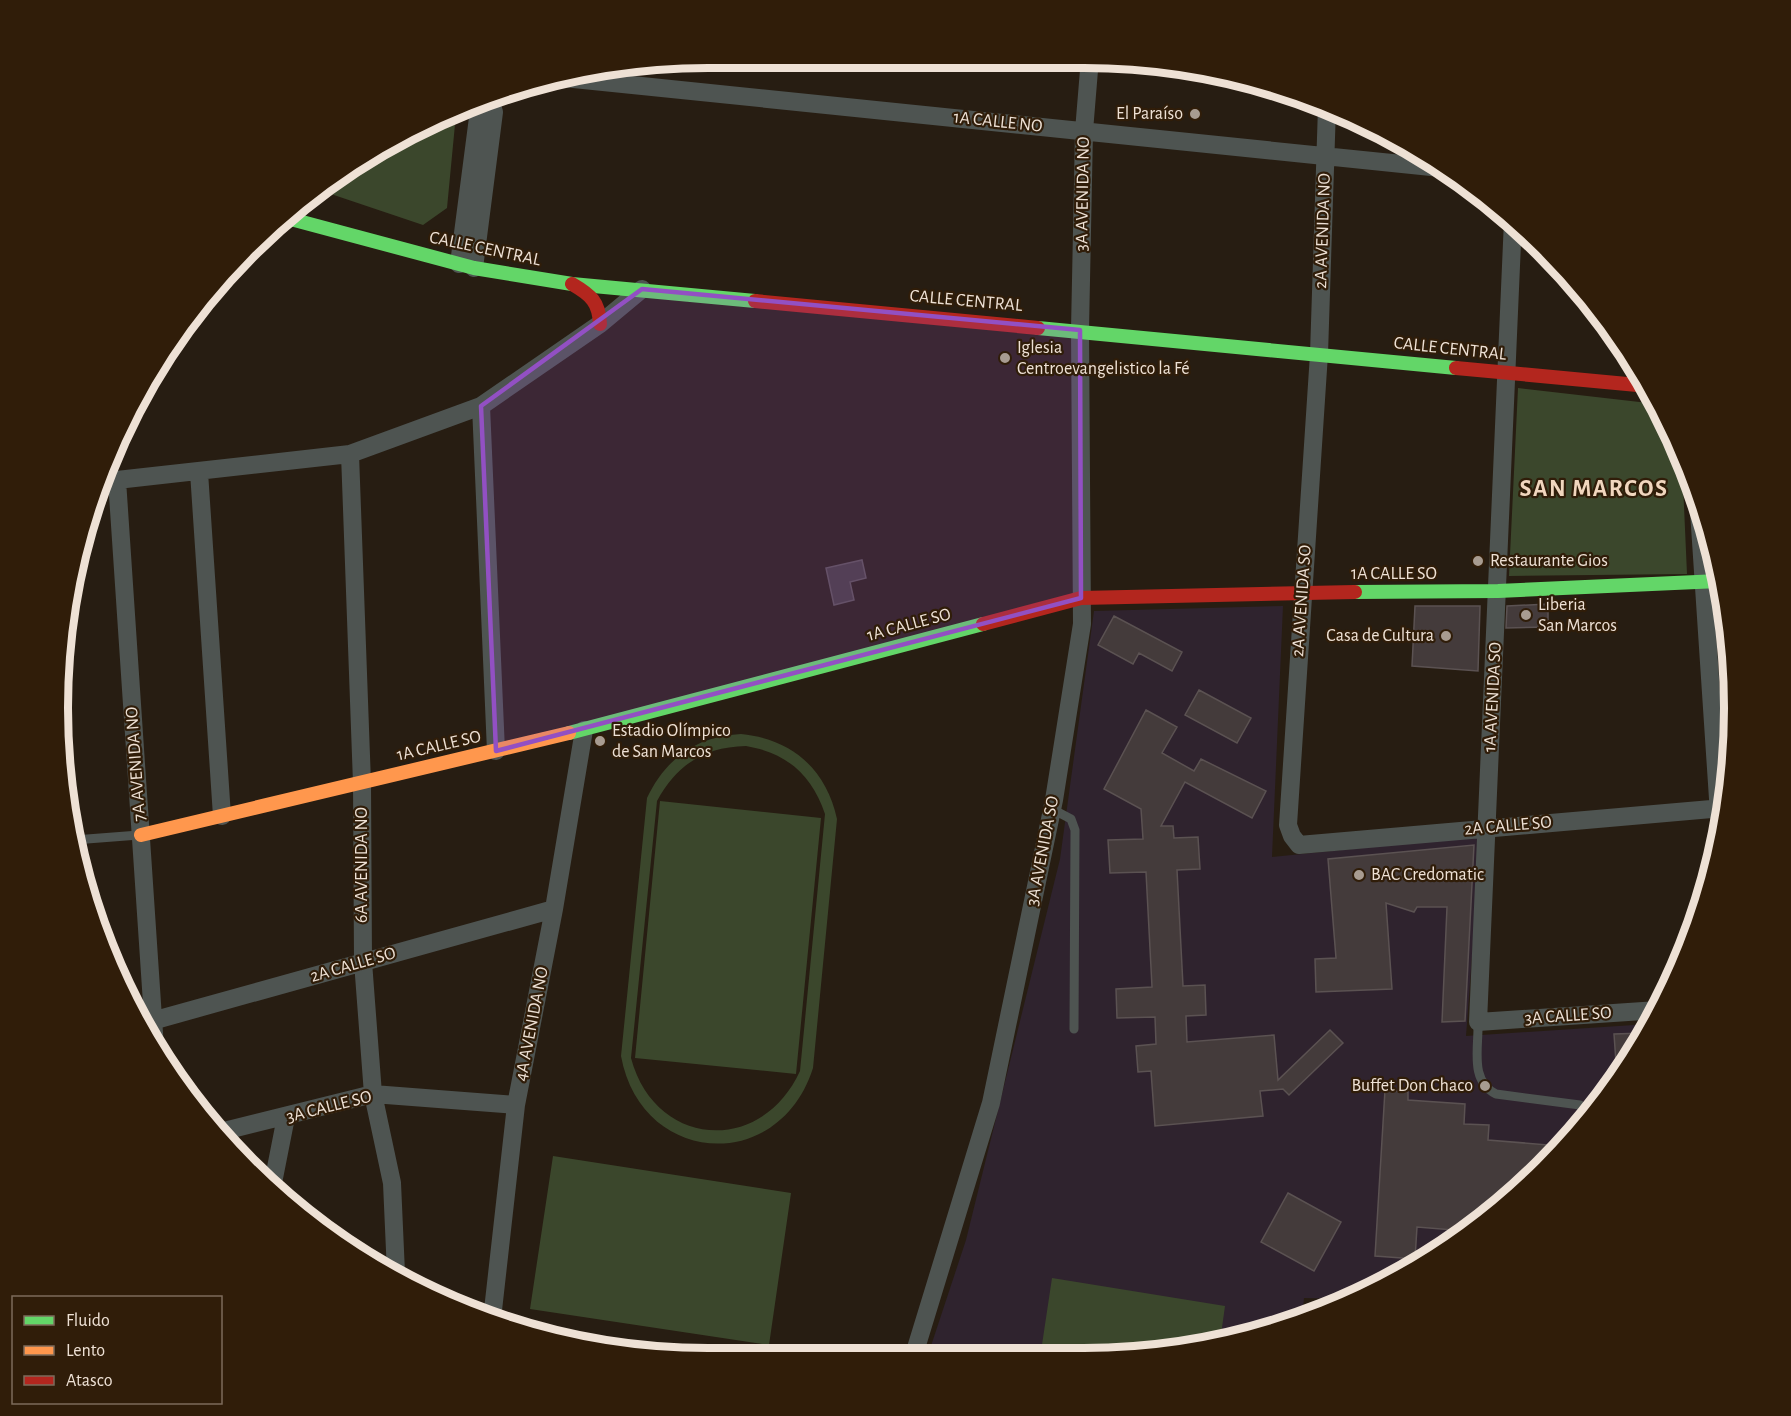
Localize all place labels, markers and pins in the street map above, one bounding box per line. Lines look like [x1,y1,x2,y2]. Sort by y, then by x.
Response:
place label: El Paraíso [1116,105,1183,123]
marker: El Paraíso [1188,107,1202,121]
place label: Iglesia Centroevangelistico la Fé [1017,339,1190,378]
marker: Iglesia Centroevangelistico la Fé [998,351,1012,365]
place label: Restaurante Gios [1490,552,1608,570]
marker: Restaurante Gios [1471,554,1485,568]
place label: Liberia San Marcos [1538,596,1617,635]
marker: Liberia San Marcos [1519,608,1533,622]
place label: Casa de Cultura [1326,627,1434,645]
marker: Casa de Cultura [1439,629,1453,643]
place label: Estadio Olímpico de San Marcos [612,722,731,761]
marker: Estadio Olímpico de San Marcos [593,734,607,748]
place label: BAC Credomatic [1371,866,1484,884]
marker: BAC Credomatic [1352,868,1366,882]
place label: Buffet Don Chaco [1351,1077,1473,1095]
marker: Buffet Don Chaco [1478,1079,1492,1093]

